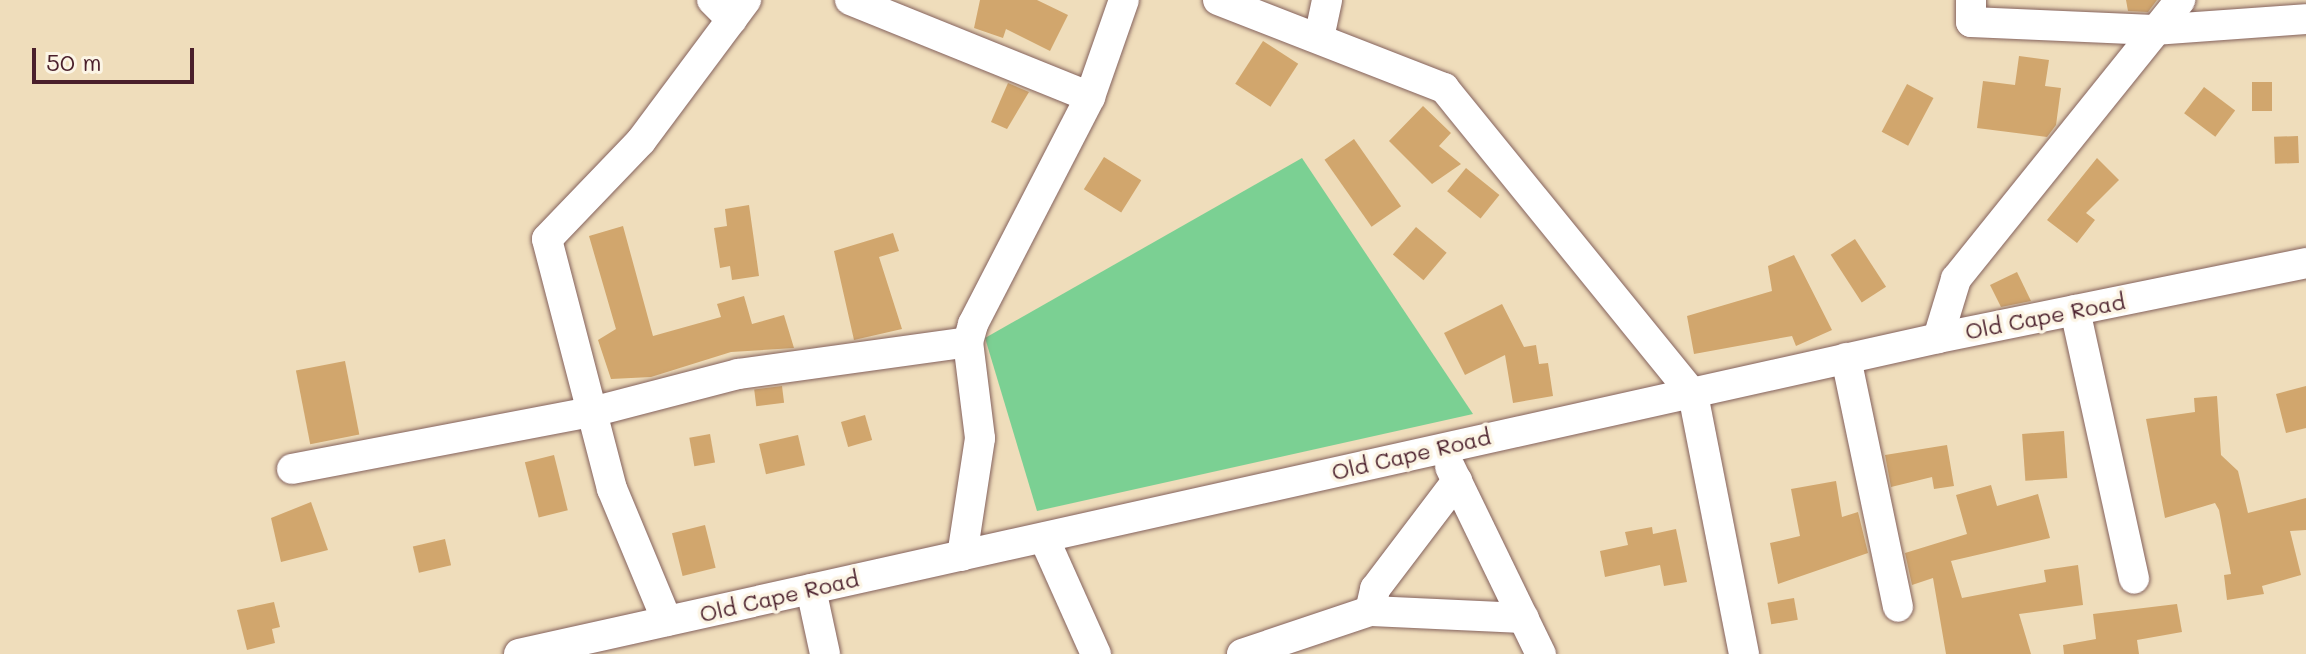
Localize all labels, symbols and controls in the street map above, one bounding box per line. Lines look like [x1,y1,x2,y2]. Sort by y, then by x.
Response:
scale bar [36,32,198,82]
text: 50 m [46,46,102,77]
street label: Old Cape Road [1963,288,2127,344]
street label: Old Cape Road [1329,423,1493,485]
street label: Old Cape Road [697,565,861,627]

